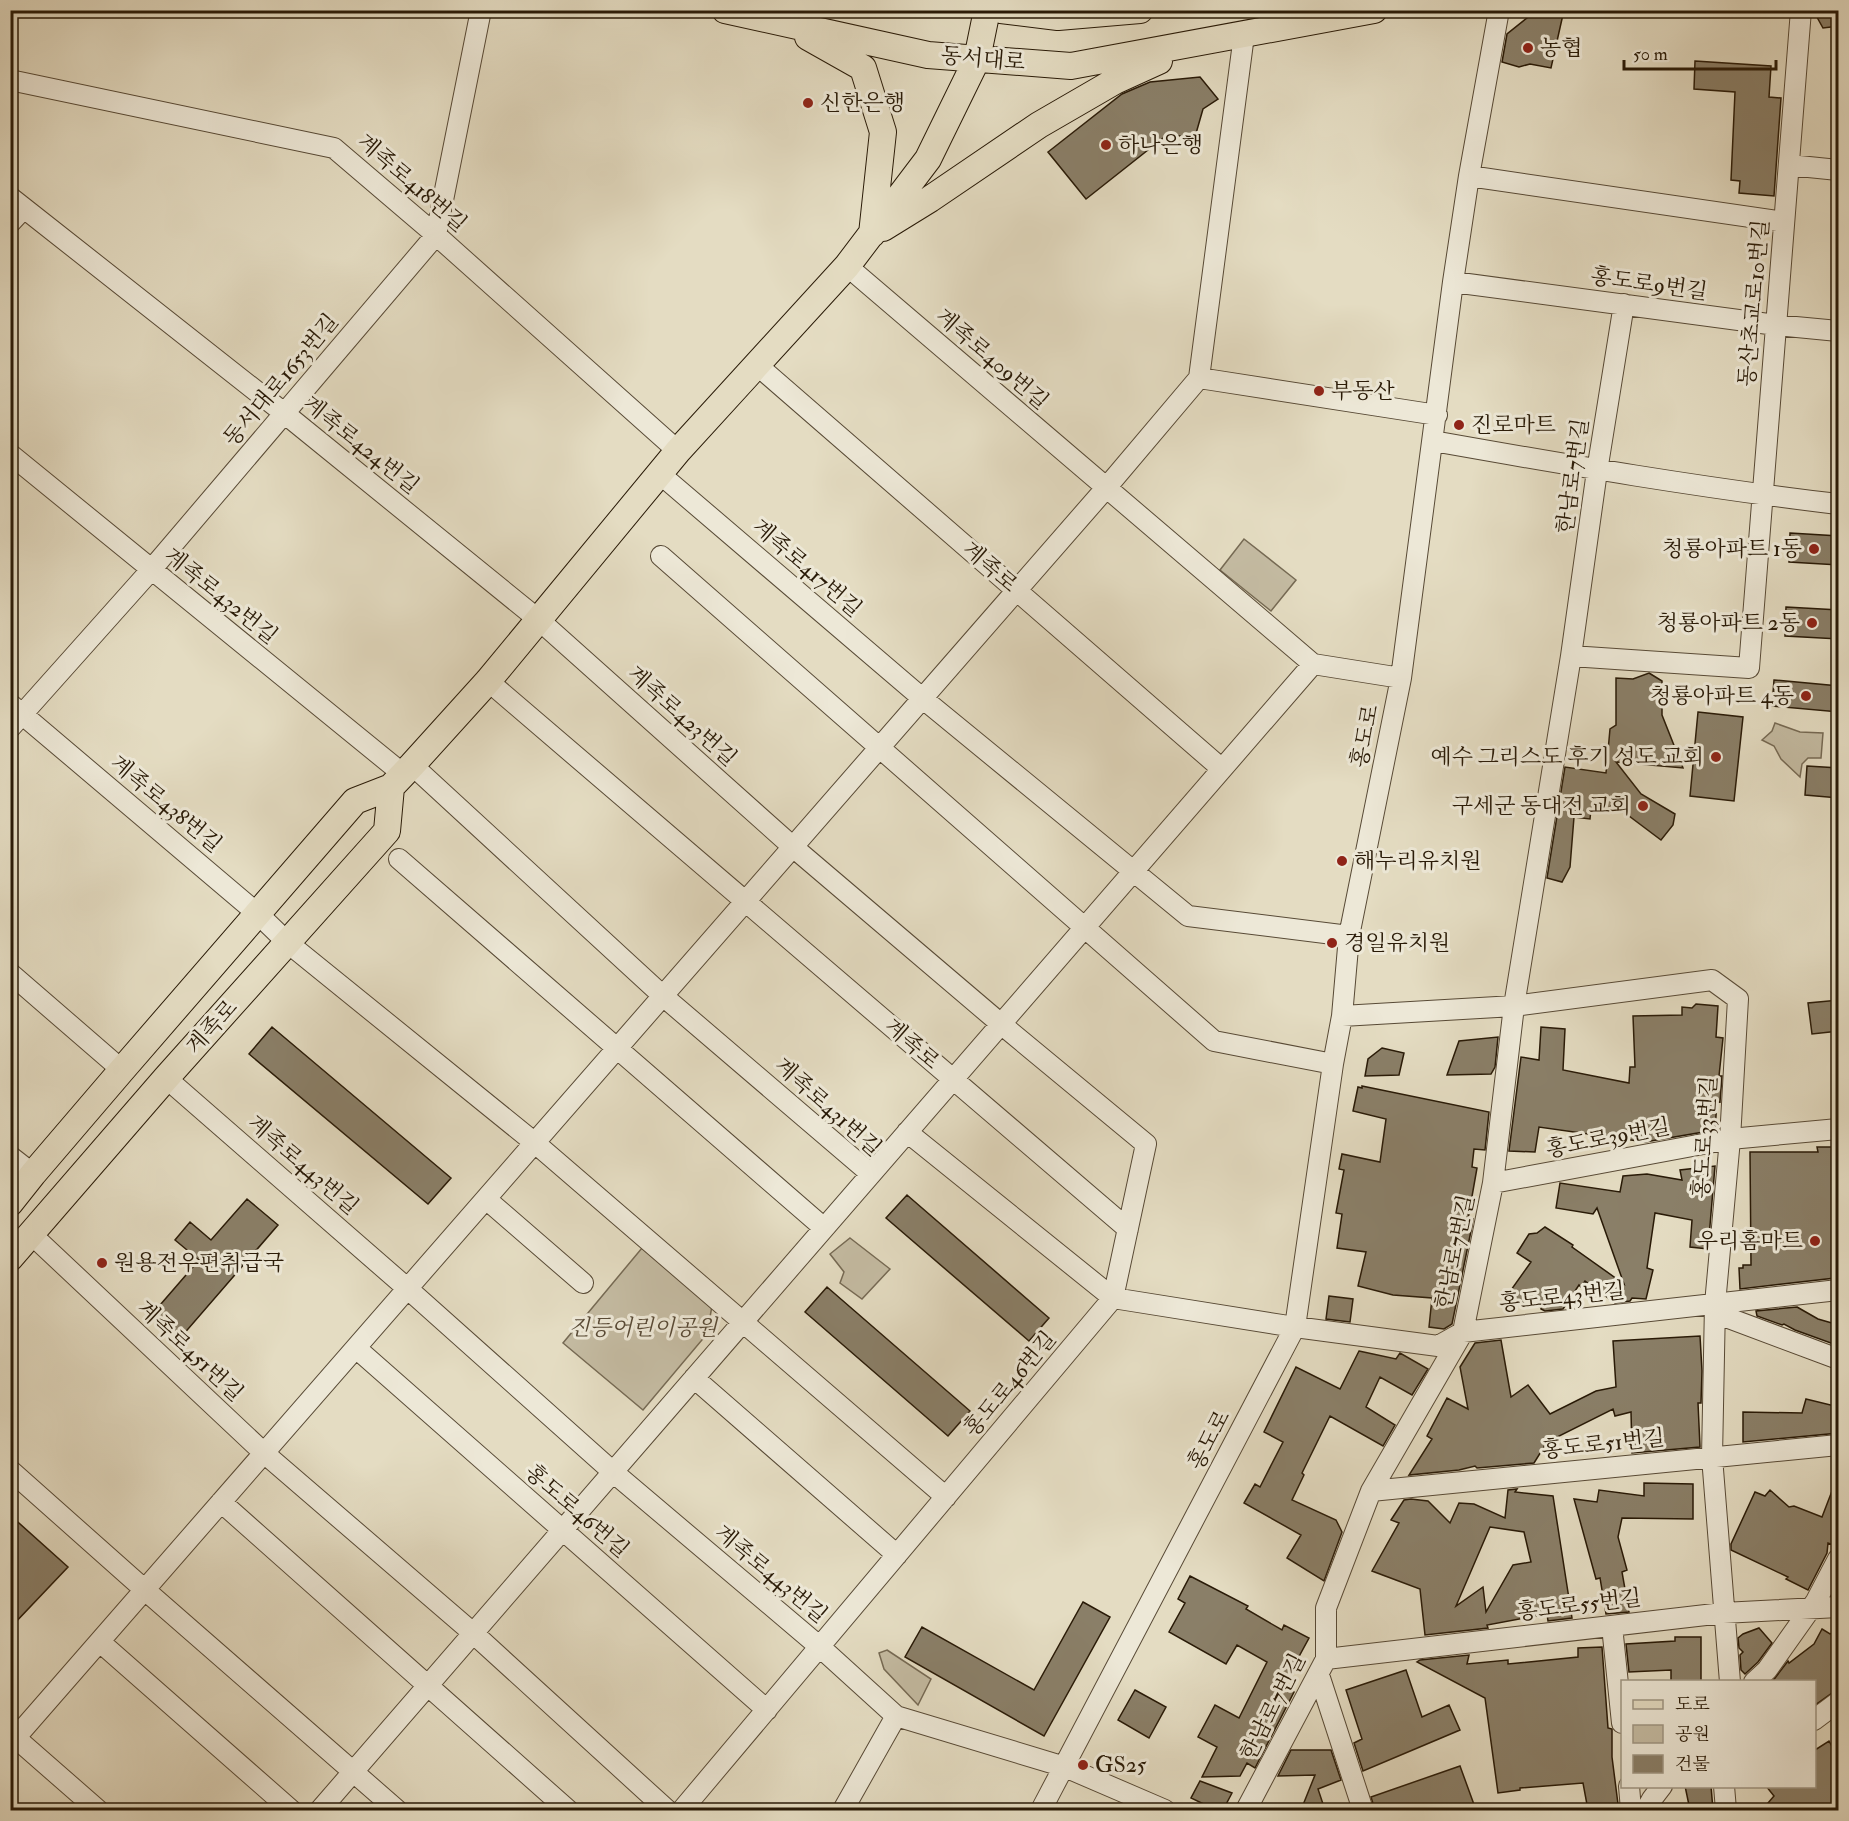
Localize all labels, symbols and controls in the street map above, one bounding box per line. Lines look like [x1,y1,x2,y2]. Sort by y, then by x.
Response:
scale bar [1624,33,1776,71]
place label: 농협 [1540,34,1583,62]
street label: 동서대로 [939,41,1027,77]
marker: 농협 [1521,41,1535,55]
text: 50 m [1633,43,1668,66]
place label: 신한은행 [820,89,905,117]
marker: 신한은행 [801,96,815,110]
street label: 계족로418번길 [351,128,473,238]
place label: 하나은행 [1118,131,1203,159]
marker: 하나은행 [1099,138,1113,152]
street label: 동산초교로10번길 [1733,218,1775,388]
street label: 홍도로9번길 [1589,262,1709,306]
street label: 계족로409번길 [930,302,1054,416]
street label: 동서대로1653번길 [217,308,345,452]
place label: 부동산 [1331,377,1396,405]
marker: 부동산 [1312,384,1326,398]
street label: 계족로424번길 [297,390,425,500]
place label: 진로마트 [1471,411,1556,439]
street label: 한남로7번길 [1551,416,1595,536]
marker: 진로마트 [1452,418,1466,432]
street label: 계족로417번길 [746,513,868,623]
place label: 청룡아파트 1동 [1662,535,1802,563]
street label: 계족로 [957,536,1023,598]
street label: 계족로432번길 [159,542,283,650]
marker: 청룡아파트 1동 [1807,542,1821,556]
place label: 청룡아파트 2동 [1657,609,1800,637]
marker: 청룡아파트 2동 [1805,616,1819,630]
street label: 계족로423번길 [621,660,743,772]
place label: 청룡아파트 4동 [1650,682,1794,710]
marker: 청룡아파트 4동 [1799,689,1813,703]
street label: 홍도로 [1345,702,1385,770]
place label: 예수 그리스도 후기 성도 교회 [1430,743,1704,771]
street label: 계족로438번길 [105,749,227,859]
marker: 예수 그리스도 후기 성도 교회 [1709,750,1723,764]
place label: 구세군 동대전 교회 [1452,792,1631,820]
marker: 구세군 동대전 교회 [1636,799,1650,813]
place label: 해누리유치원 [1354,847,1482,875]
marker: 해누리유치원 [1335,854,1349,868]
place label: 경일유치원 [1344,929,1450,957]
marker: 경일유치원 [1325,936,1339,950]
street label: 계족로 [180,994,244,1060]
street label: 계족로 [879,1013,945,1075]
street label: 계족로431번길 [769,1052,887,1162]
street label: 홍도로33번길 [1687,1075,1723,1199]
street label: 계족로443번길 [242,1109,364,1221]
street label: 홍도로39번길 [1543,1112,1673,1164]
street label: 한남로7번길 [1429,1192,1481,1312]
place label: 우리홈마트 [1697,1227,1803,1255]
marker: 우리홈마트 [1808,1234,1822,1248]
place label: 원용전우편취급국 [114,1249,284,1277]
marker: 원용전우편취급국 [95,1256,109,1270]
street label: 홍도로43번길 [1498,1276,1626,1318]
street label: 계족로451번길 [131,1295,249,1407]
park label: 진등어린이공원 [569,1314,719,1342]
street label: 홍도로46번길 [958,1326,1062,1442]
street label: 홍도로 [1182,1405,1236,1475]
street label: 홍도로51번길 [1540,1424,1666,1464]
street label: 홍도로46번길 [519,1458,635,1564]
street label: 계족로443번길 [709,1519,833,1629]
street label: 홍도로55번길 [1515,1583,1643,1627]
street label: 한남로7번길 [1234,1649,1312,1765]
legend [1621,1680,1816,1788]
text: 도로 [1675,1693,1710,1716]
text: 공원 [1675,1723,1710,1746]
place label: GS25 [1095,1751,1147,1779]
text: 건물 [1675,1753,1710,1776]
marker: GS25 [1076,1758,1090,1772]

